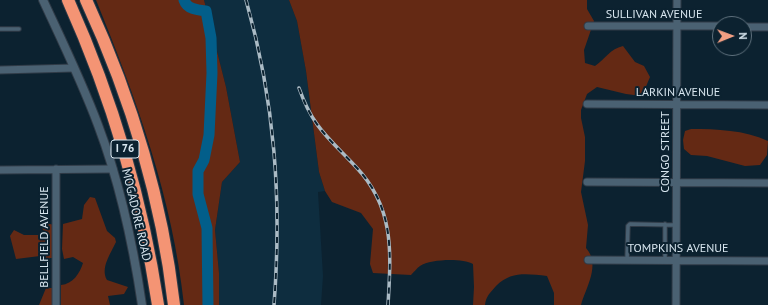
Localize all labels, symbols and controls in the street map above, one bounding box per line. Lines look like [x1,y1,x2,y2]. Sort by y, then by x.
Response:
street label: SULLIVAN AVENUE [606,8,702,22]
north arrow [712,16,752,56]
text: N [736,32,750,40]
street label: LARKIN AVENUE [636,86,720,100]
street label: CONGO STREET [659,111,673,193]
road number: I 76 [111,140,139,158]
street label: MOGADORE ROAD [118,167,154,263]
street label: BELLFIELD AVENUE [38,186,52,288]
street label: TOMPKINS AVENUE [627,242,729,256]

